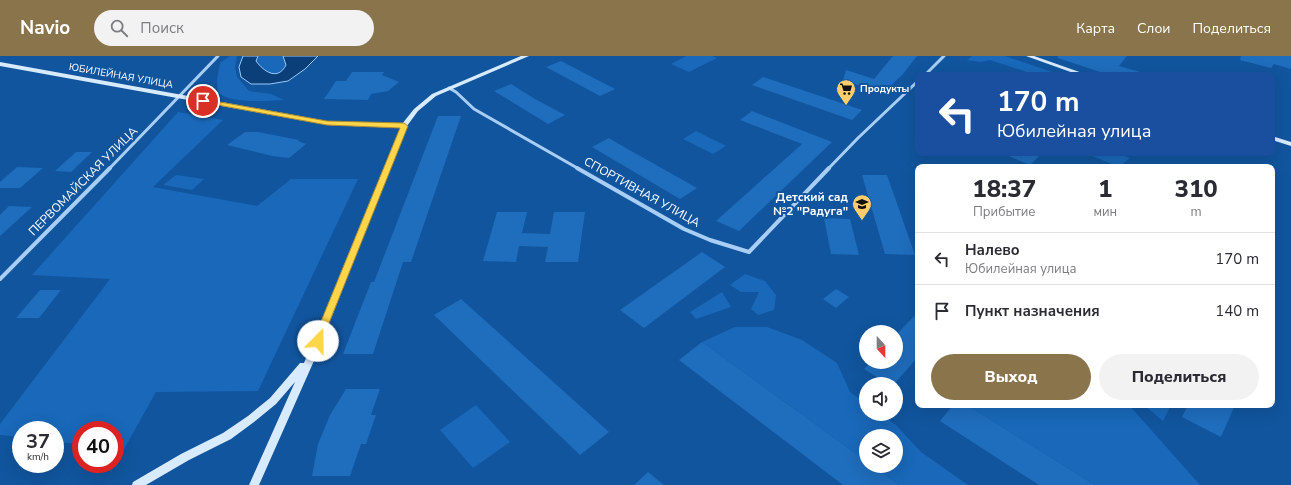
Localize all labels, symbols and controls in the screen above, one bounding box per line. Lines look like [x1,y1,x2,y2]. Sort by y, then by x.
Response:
search box [94,10,374,46]
text: Navio [20,15,70,41]
icon: search [108,17,130,39]
text: Поиск [140,18,184,38]
text: Карта [1076,19,1115,38]
text: Слои [1137,19,1171,38]
text: Поделиться [1193,19,1271,38]
street label: ЮБИЛЕЙНАЯ УЛИЦА [68,60,175,92]
supermarket icon: Продукты [835,78,857,106]
place label: Продукты [860,82,910,96]
text: 170 m [997,83,1080,121]
pin [186,84,220,118]
icon: left [931,88,983,140]
icon: arrive [192,90,214,112]
text: Юбилейная улица [997,119,1151,143]
street label: ПЕРВОМАЙСКАЯ УЛИЦА [25,123,141,239]
street label: СПОРТИВНАЯ УЛИЦА [581,153,703,231]
text: 18:37 [972,173,1036,205]
text: 1 [1098,173,1113,205]
text: 310 [1174,173,1218,205]
place label: Детский сад №2 "Радуга" [773,189,849,219]
school or university icon: Детский сад №2 "Радуга" [851,193,873,221]
text: Прибытие [973,203,1035,221]
text: мин [1093,203,1117,221]
text: m [1191,203,1202,221]
text: Налево [965,240,1020,260]
icon: left [931,248,953,270]
text: 170 m [1215,249,1259,269]
text: Юбилейная улица [965,260,1076,278]
icon: arrive [931,300,953,322]
text: Пункт назначения [965,301,1100,321]
text: 140 m [1215,301,1259,321]
position arrow [297,320,339,362]
north arrow [859,325,903,369]
map controls [859,325,903,473]
button: Выход [931,354,1091,400]
button: Поделиться [1099,354,1259,400]
button: sound [859,377,903,421]
speed limit sign: 40 [72,421,124,473]
text: 37 [26,428,50,455]
button: layers [859,429,903,473]
text: km/h [27,450,49,464]

